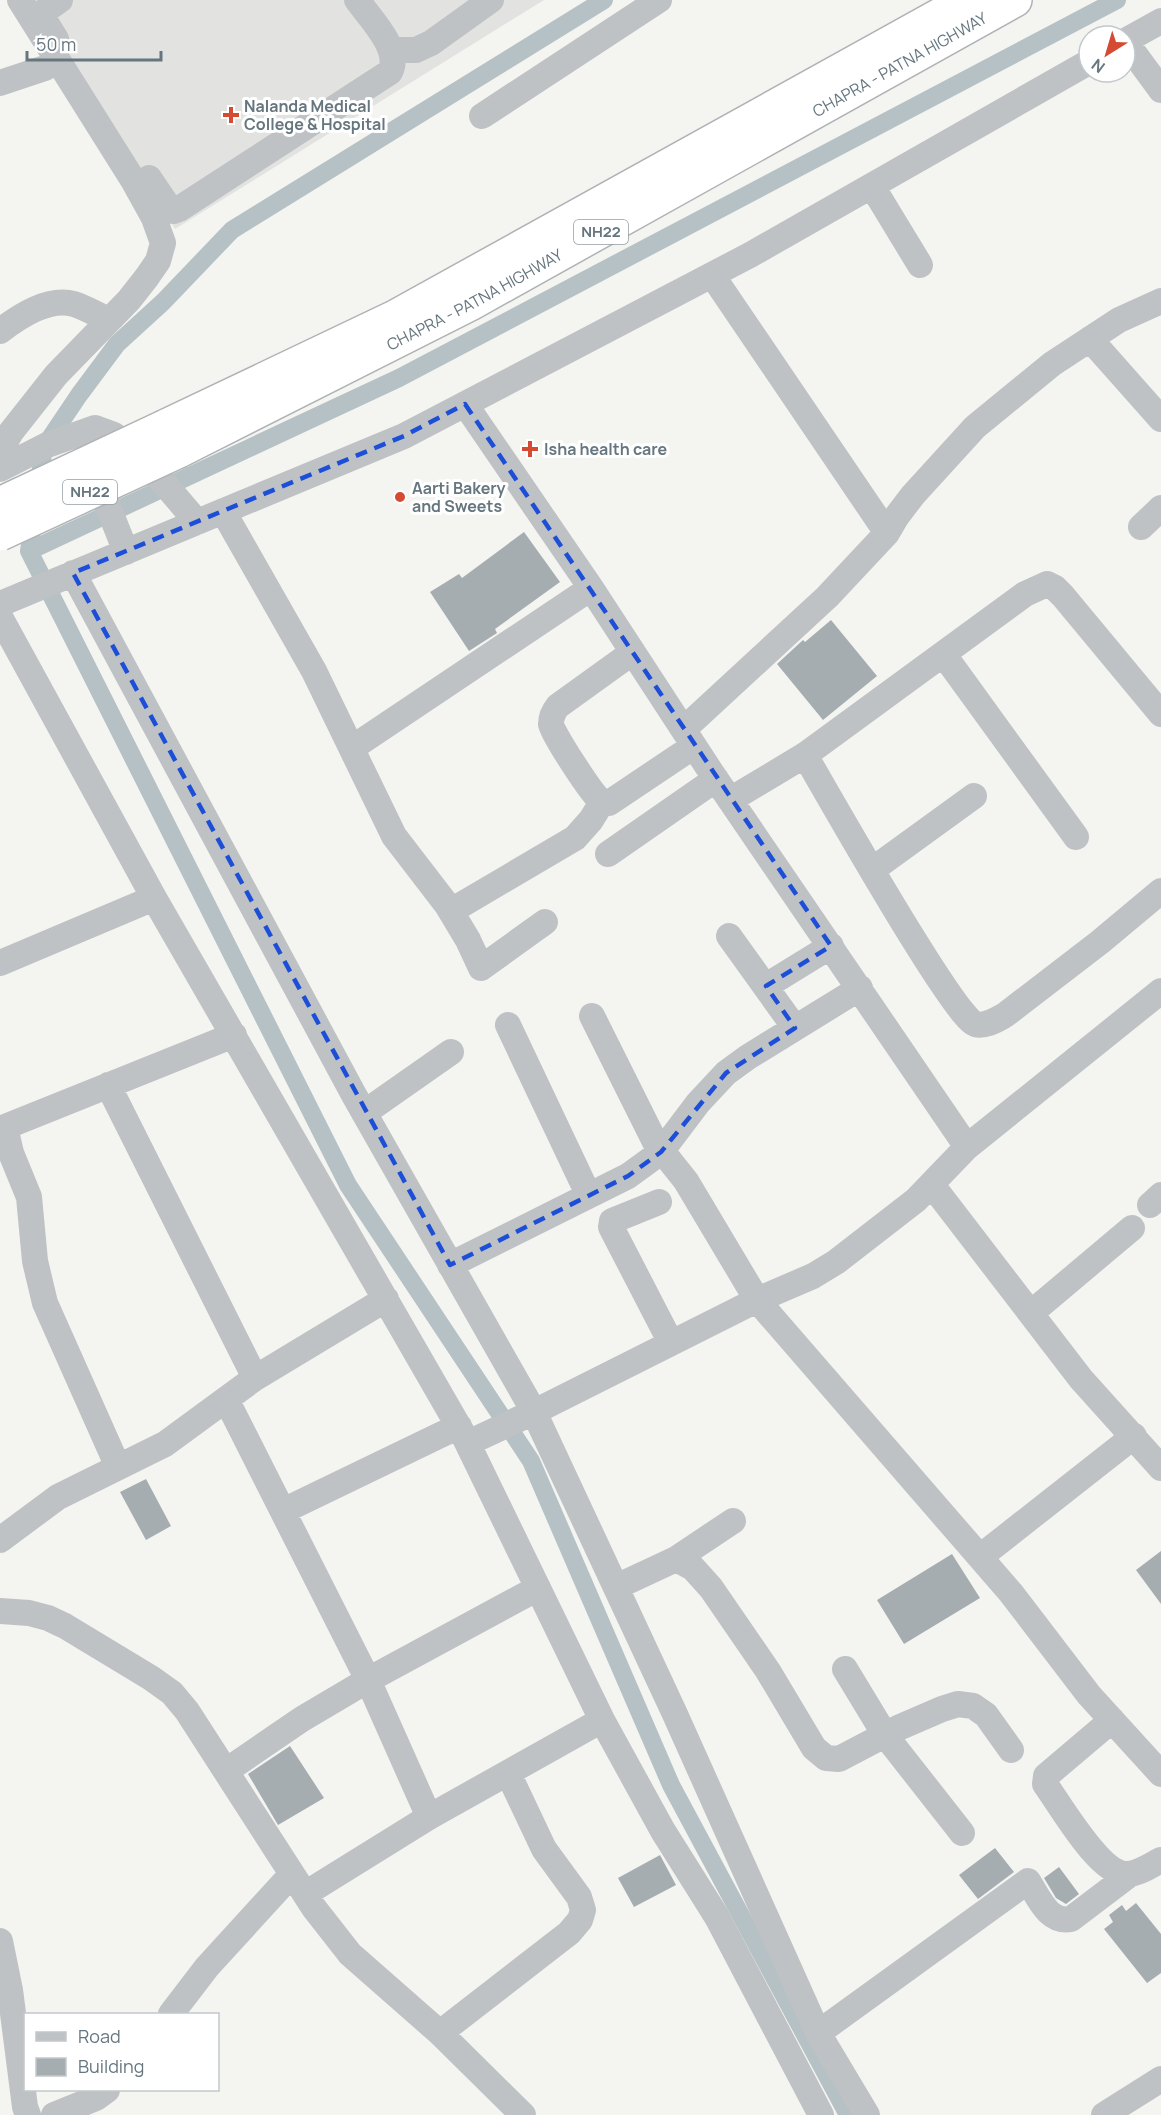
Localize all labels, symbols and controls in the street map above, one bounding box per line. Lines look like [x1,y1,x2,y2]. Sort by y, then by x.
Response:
street label: CHAPRA - PATNA HIGHWAY [809,7,991,122]
scale bar [27,24,160,62]
north arrow [1077,24,1137,84]
text: 50 m [36,32,76,56]
text: N [1087,54,1109,78]
place label: Nalanda Medical College & Hospital [244,95,386,135]
marker: Nalanda Medical College & Hospital [222,106,240,124]
road number: NH22 [574,220,628,244]
street label: CHAPRA - PATNA HIGHWAY [383,244,566,355]
place label: Isha health care [544,438,667,460]
marker: Isha health care [521,440,539,458]
place label: Aarti Bakery and Sweets [412,477,505,517]
road number: NH22 [63,480,117,504]
marker: Aarti Bakery and Sweets [393,490,407,504]
legend [24,2013,219,2091]
text: Road [78,2024,121,2048]
text: Building [78,2054,144,2078]

